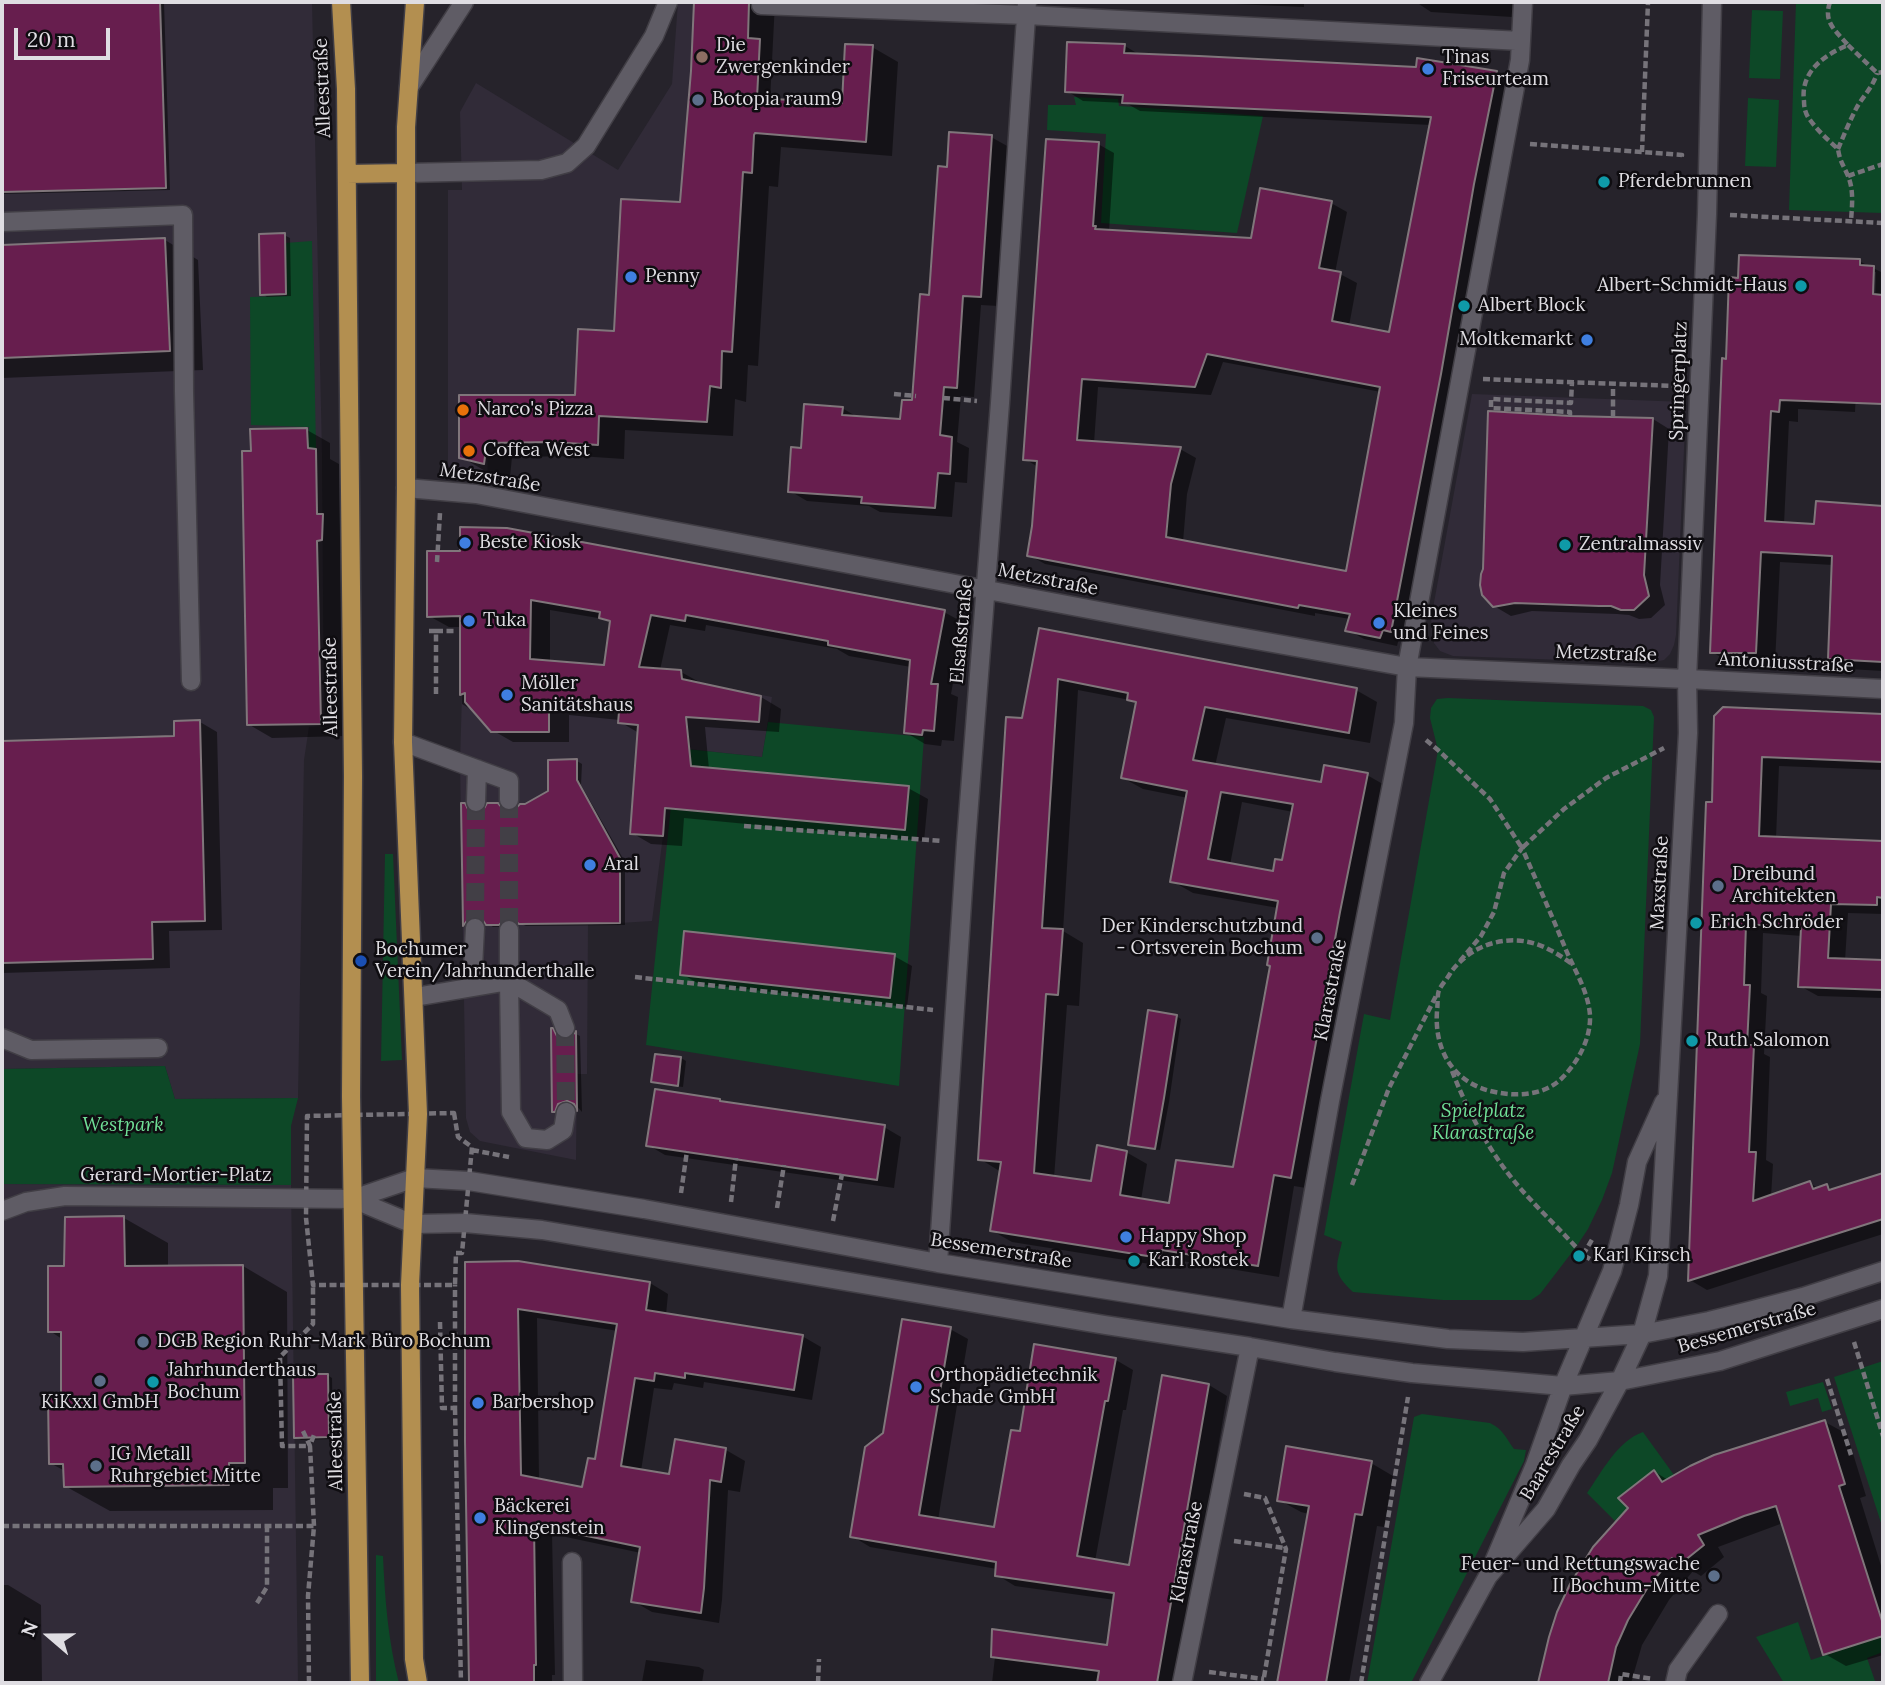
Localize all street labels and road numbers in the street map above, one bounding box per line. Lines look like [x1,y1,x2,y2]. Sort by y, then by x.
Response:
street label: Alleestraße [310,38,336,138]
street label: Springerplatz [1666,321,1692,441]
street label: Metzstraße [438,459,542,497]
street label: Metzstraße [996,559,1100,601]
street label: Elsaßstraße [946,577,978,685]
street label: Alleestraße [319,637,343,737]
street label: Metzstraße [1555,641,1657,667]
street label: Antoniusstraße [1717,648,1855,678]
street label: Maxstraße [1646,835,1674,931]
street label: Klarastraße [1310,937,1352,1043]
street label: Gerard-Mortier-Platz [80,1165,272,1187]
street label: Bessemerstraße [929,1229,1073,1273]
street label: Bessemerstraße [1675,1297,1819,1359]
street label: Alleestraße [324,1391,348,1491]
street label: Baarestraße [1516,1401,1590,1505]
street label: Klarastraße [1166,1499,1208,1605]

